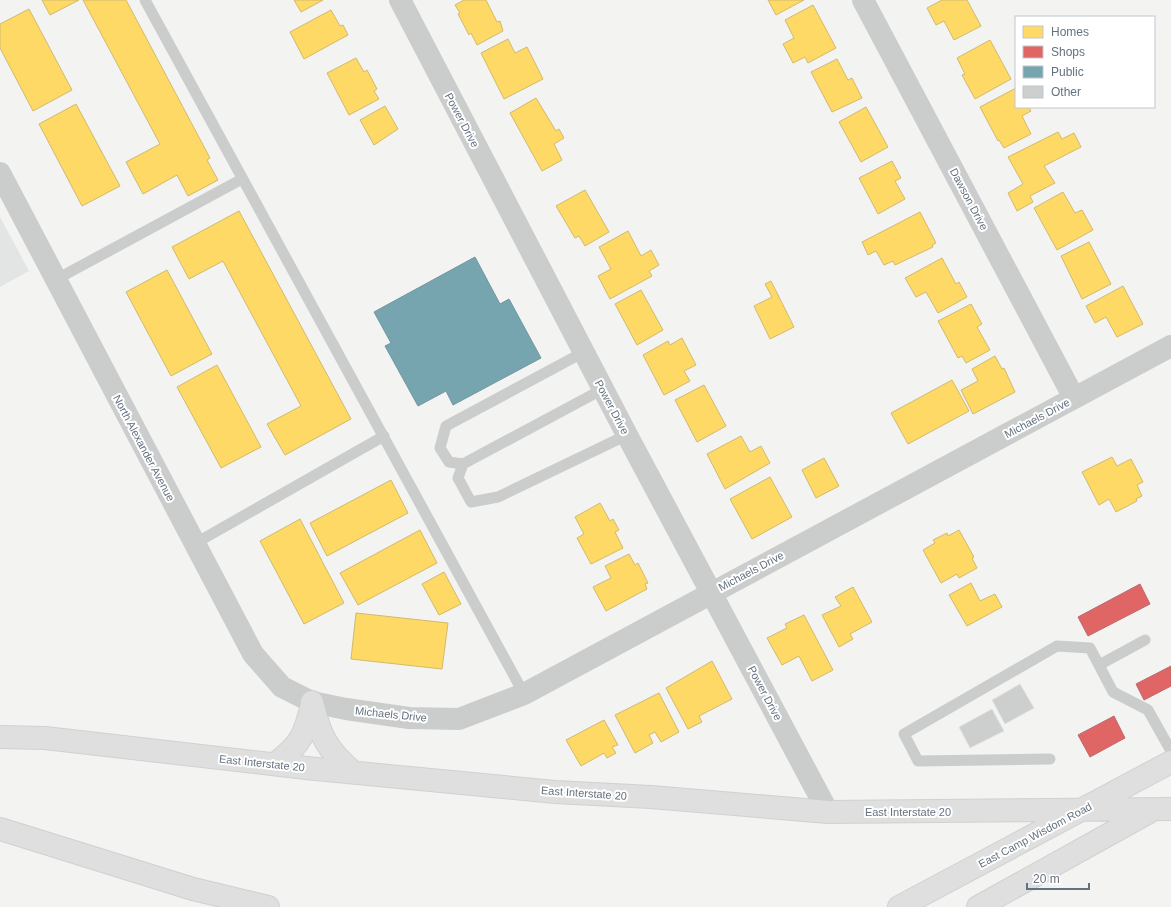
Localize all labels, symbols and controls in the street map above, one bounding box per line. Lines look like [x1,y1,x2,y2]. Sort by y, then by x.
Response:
legend [1015,16,1155,108]
text: Homes [1051,25,1089,39]
text: Shops [1051,45,1085,59]
text: Public [1051,65,1084,79]
text: Other [1051,85,1081,99]
street label: Power Drive [443,91,481,149]
street label: Dawson Drive [948,166,990,232]
street label: Power Drive [593,378,631,436]
street label: North Alexander Avenue [111,393,177,503]
street label: Michaels Drive [1002,396,1072,440]
street label: Michaels Drive [716,549,786,593]
street label: Power Drive [746,664,784,722]
street label: Michaels Drive [355,704,427,724]
street label: East Interstate 20 [218,753,306,773]
street label: East Interstate 20 [541,784,627,802]
street label: East Camp Wisdom Road [976,800,1094,870]
street label: East Interstate 20 [865,806,951,818]
scale bar [1027,865,1089,891]
text: 20 m [1033,872,1060,886]

